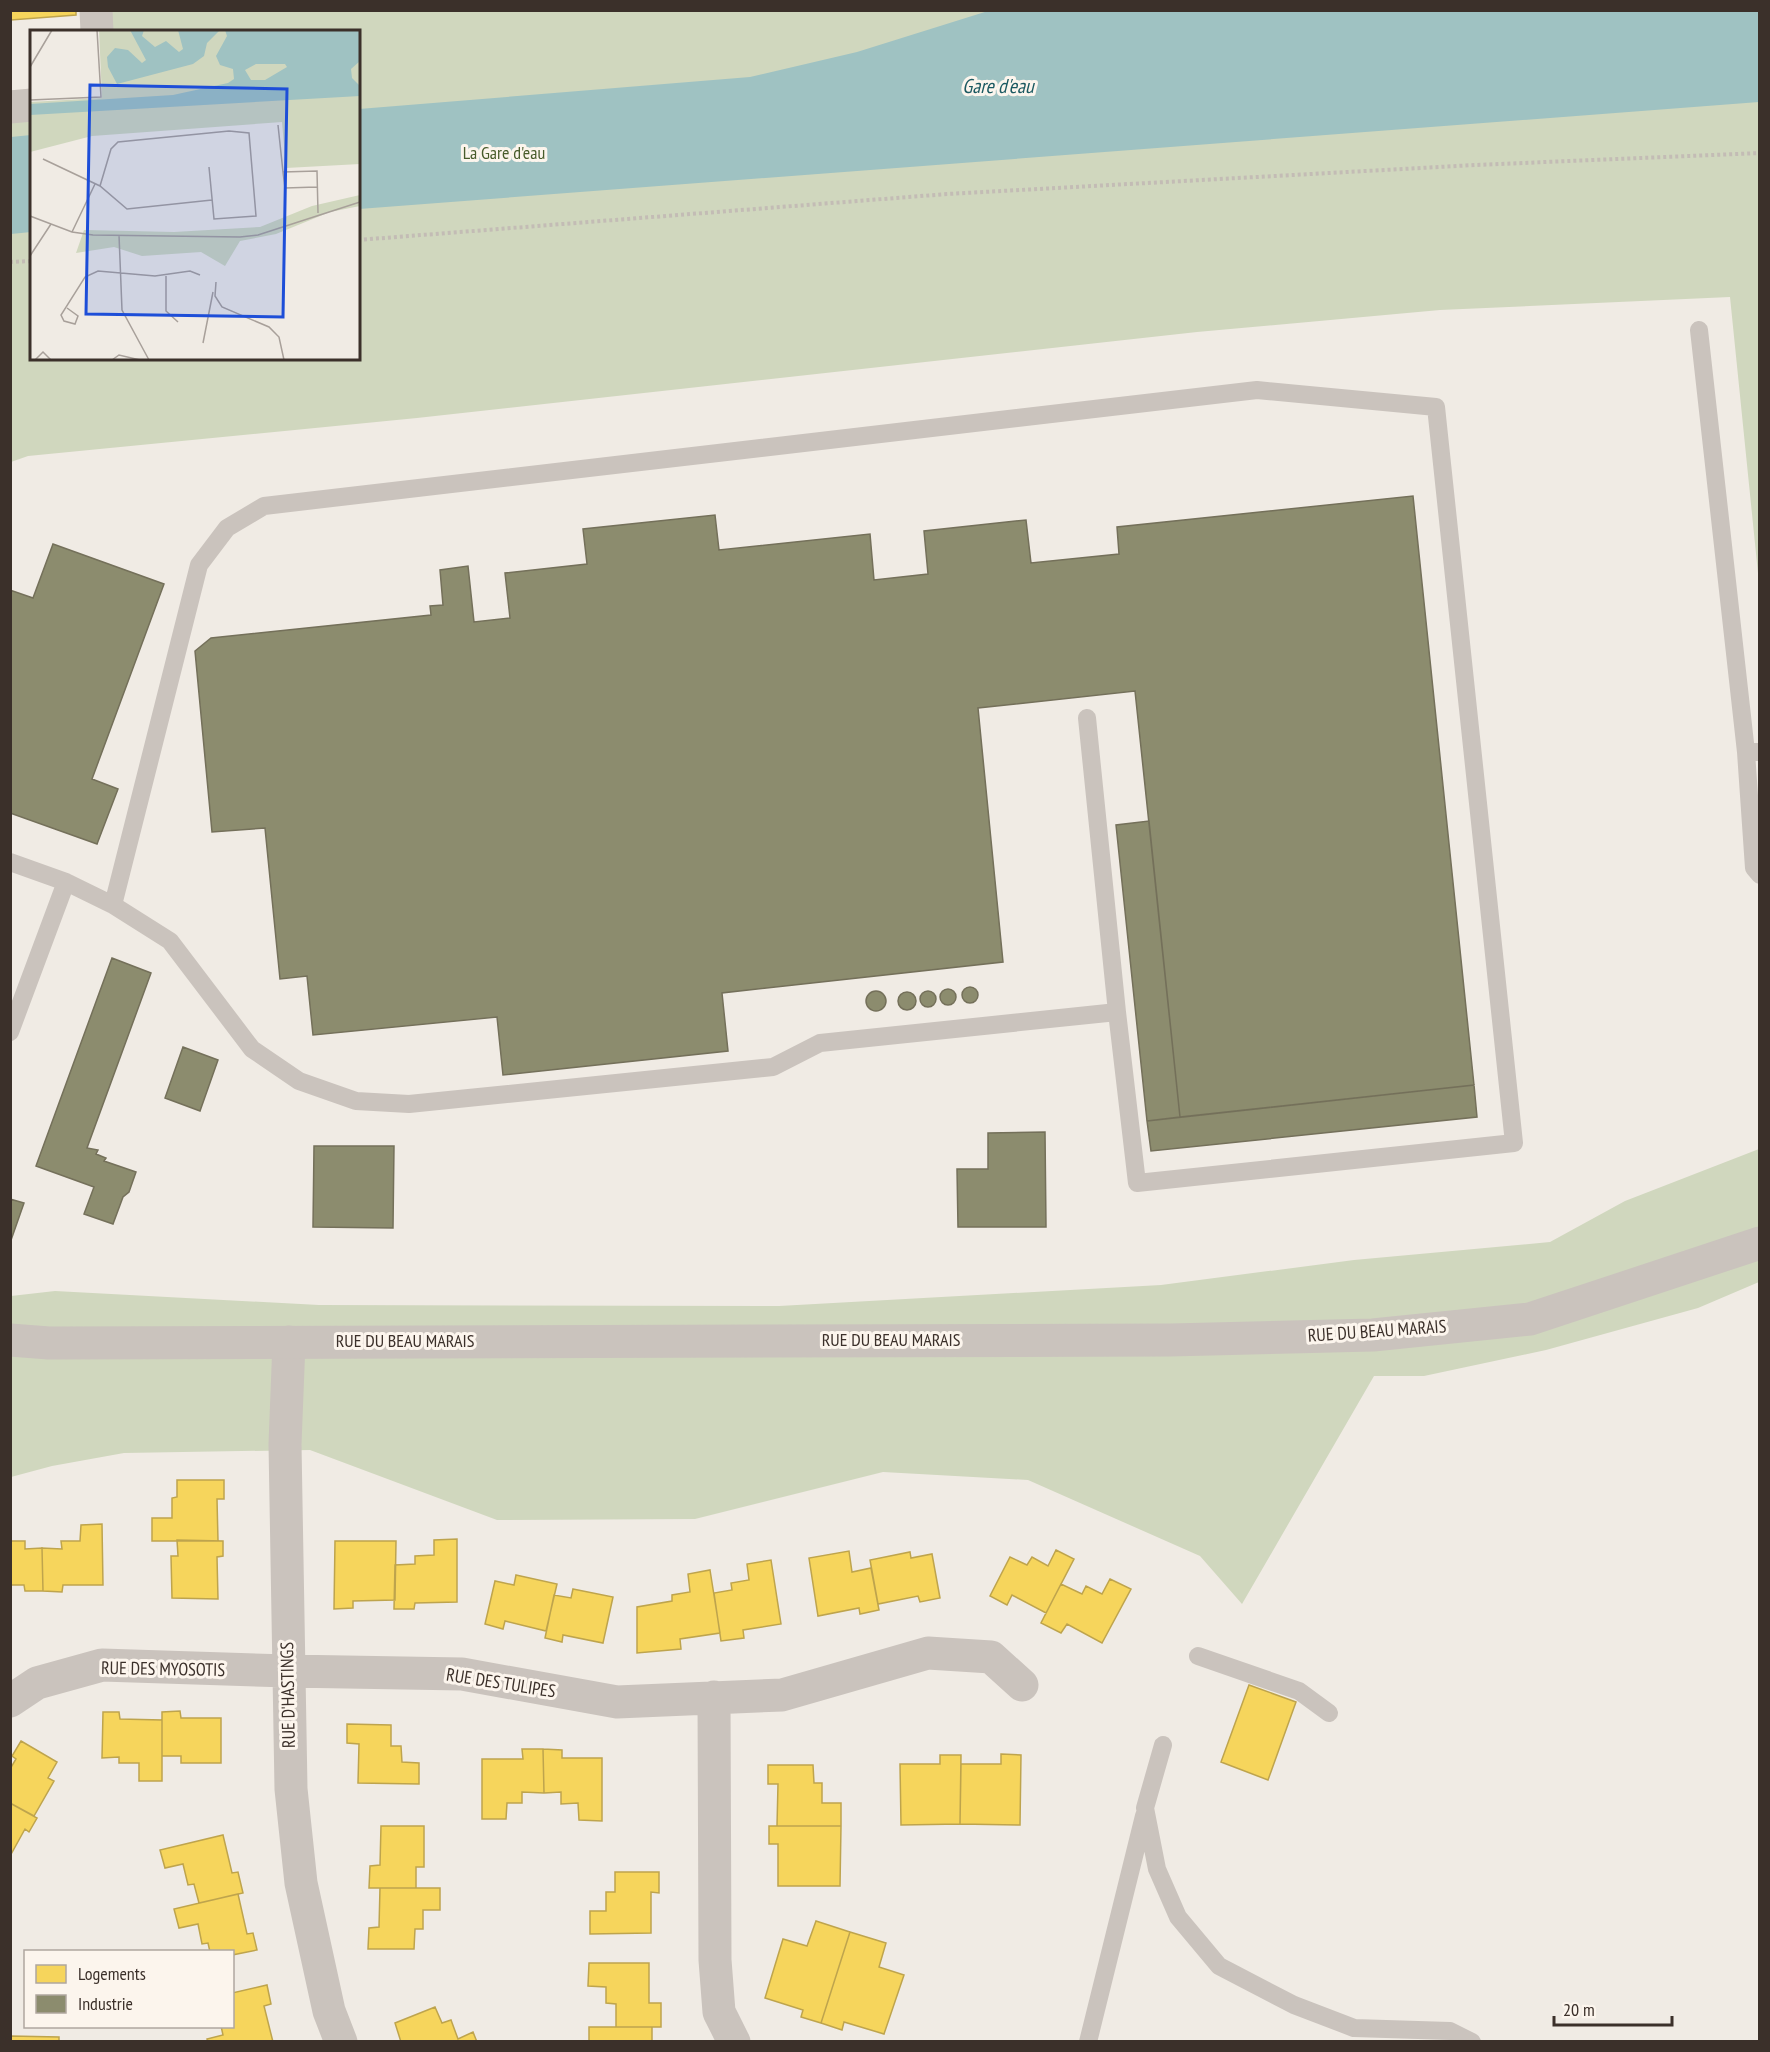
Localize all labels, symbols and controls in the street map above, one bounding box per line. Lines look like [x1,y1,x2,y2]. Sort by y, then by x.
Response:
inset map [30,30,360,360]
water label: Gare d'eau [962,73,1035,99]
park label: La Gare d'eau [463,141,545,164]
street label: RUE DU BEAU MARAIS [1307,1314,1447,1347]
street label: RUE DU BEAU MARAIS [822,1328,961,1351]
street label: RUE DU BEAU MARAIS [336,1329,475,1352]
street label: RUE D'HASTINGS [275,1642,300,1748]
street label: RUE DES MYOSOTIS [101,1656,226,1681]
street label: RUE DES TULIPES [445,1663,558,1703]
legend [24,1950,234,2028]
text: Logements [78,1962,146,1985]
scale bar [1554,1989,1672,2027]
text: Industrie [78,1992,133,2015]
text: 20 m [1563,1998,1595,2021]

